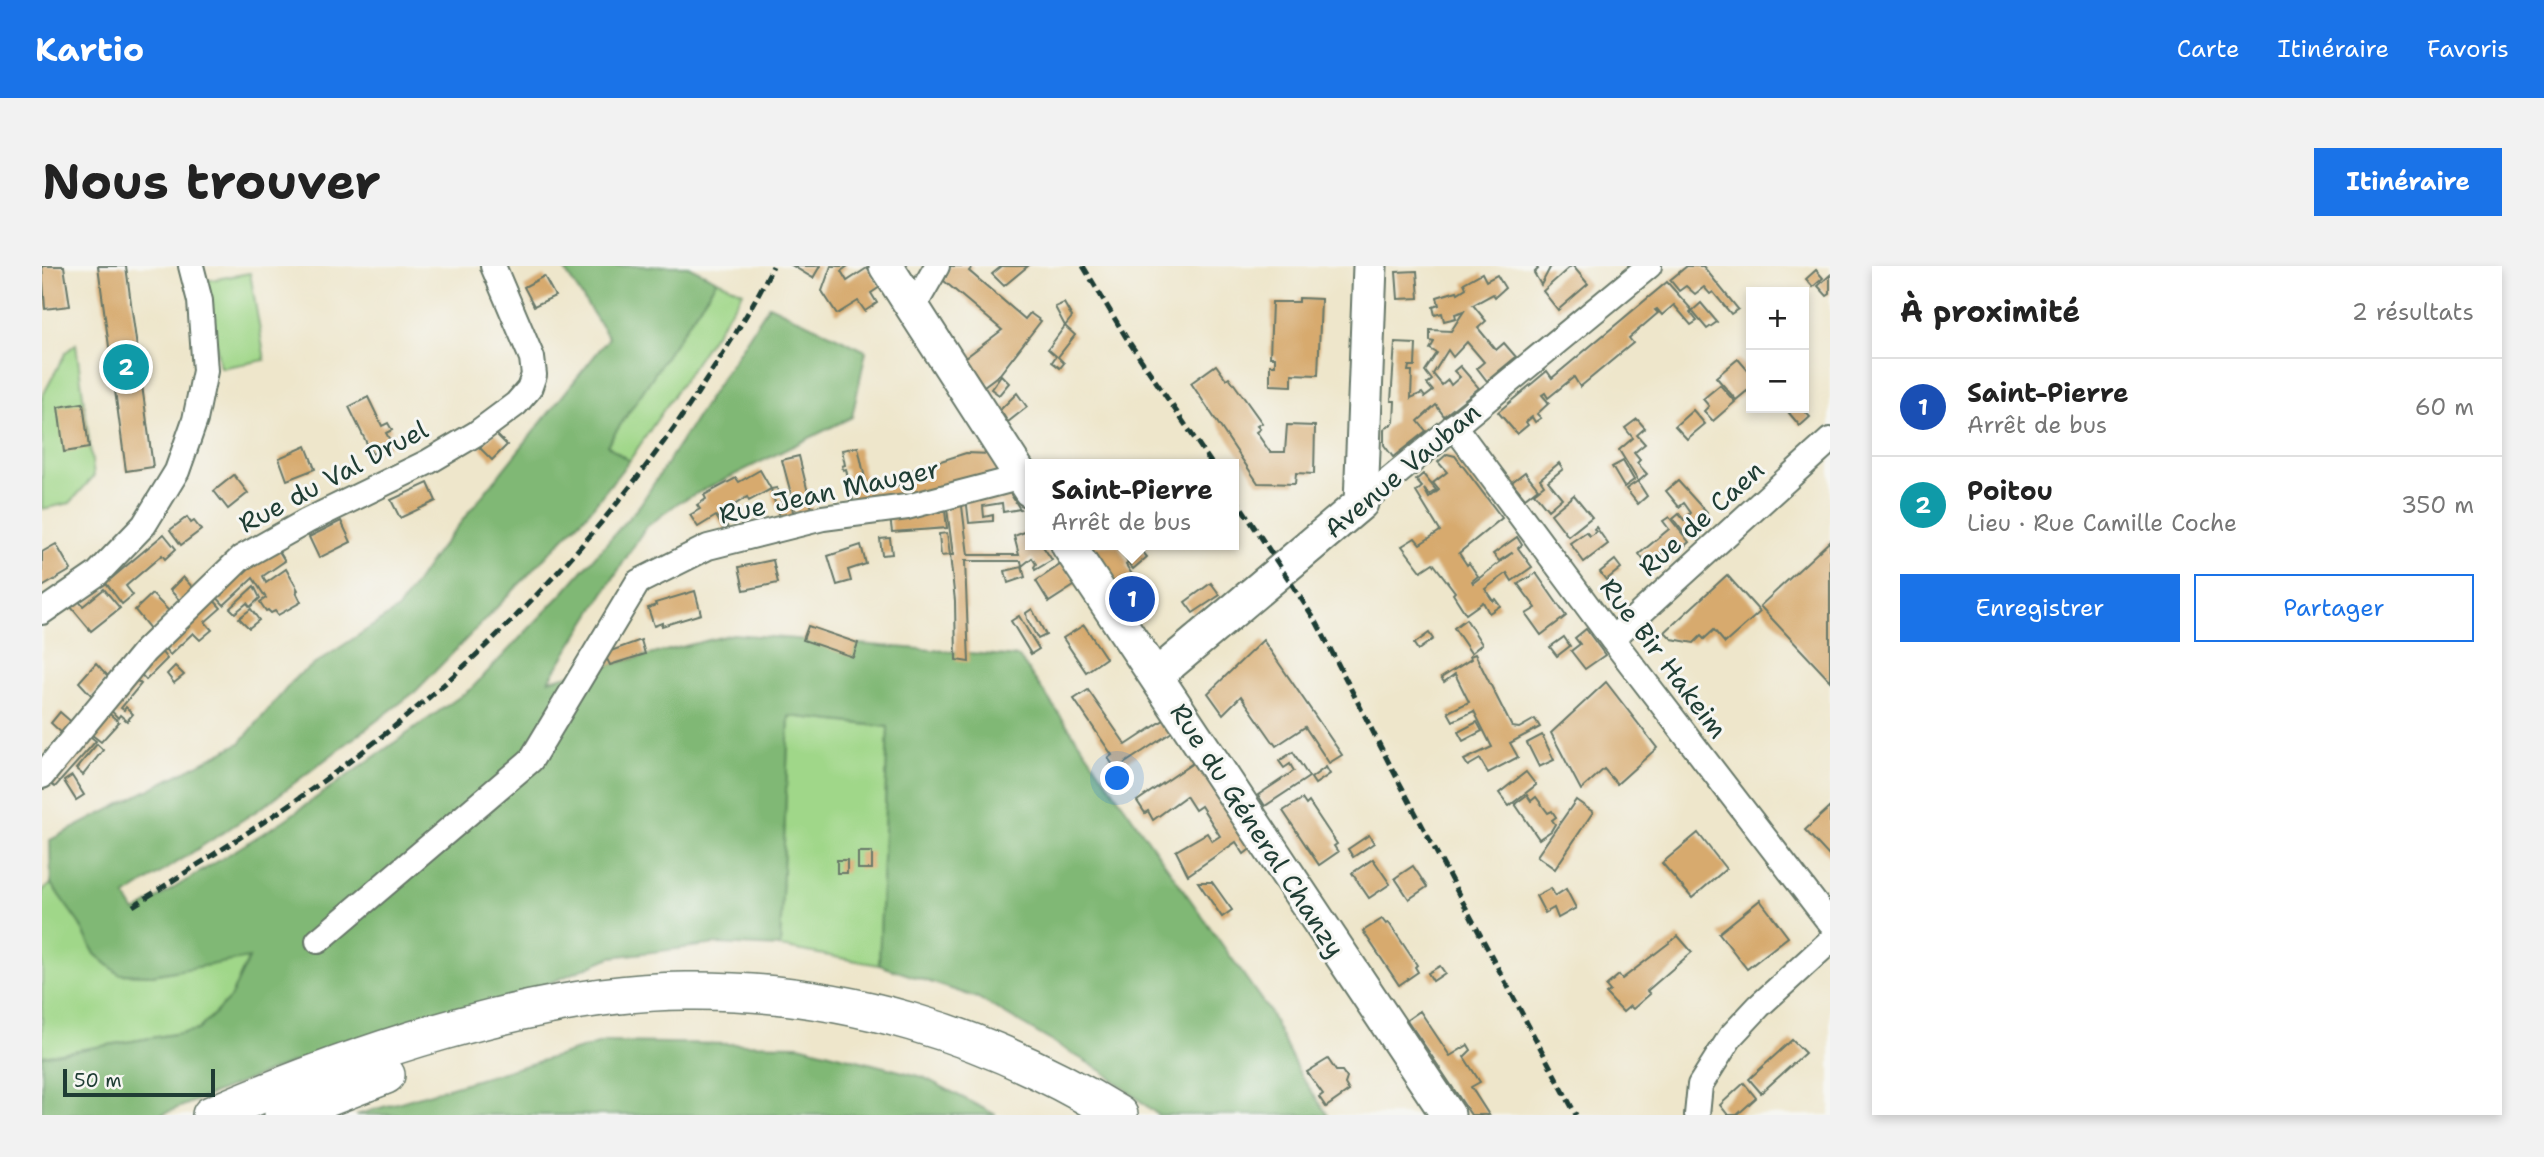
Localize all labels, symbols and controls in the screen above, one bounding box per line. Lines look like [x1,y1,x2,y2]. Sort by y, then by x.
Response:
text: Kartio [35,27,144,72]
text: Carte [2177,33,2240,65]
text: Itinéraire [2278,33,2389,65]
text: Favoris [2427,33,2509,65]
button: Itinéraire [2314,148,2502,216]
text: Nous trouver [42,149,381,215]
map controls [1746,287,1809,413]
button: + [1746,287,1809,350]
text: À proximité [1900,291,2080,332]
text: 2 résultats [2352,297,2474,327]
pin: 2 [103,341,149,393]
button: − [1746,350,1809,413]
text: Saint-Pierre [1967,375,2129,410]
text: 1 [1918,392,1928,422]
text: 60 m [2415,392,2474,422]
street label: Avenue Vauban [1317,394,1487,546]
text: Arrêt de bus [1967,410,2107,440]
street label: Rue du Val Druel [232,411,434,541]
street label: Rue Jean Mauger [716,451,942,531]
street label: Rue de Caen [1631,452,1771,584]
popup [1025,459,1239,550]
text: Saint-Pierre [1051,472,1213,507]
text: Poitou [1967,473,2053,508]
text: 2 [1915,490,1931,520]
text: 350 m [2401,490,2474,520]
text: Arrêt de bus [1051,507,1191,537]
text: Lieu · Rue Camille Coche [1967,508,2237,538]
street label: Rue Bir Hakeim [1592,571,1736,745]
pin: 1 [1109,573,1155,625]
button: Enregistrer [1900,574,2180,642]
button: Partager [2194,574,2474,642]
street label: Rue du Géneral Chanzy [1163,696,1353,964]
your location [1100,761,1134,795]
scale bar [63,1066,215,1098]
text: 50 m [74,1068,122,1093]

